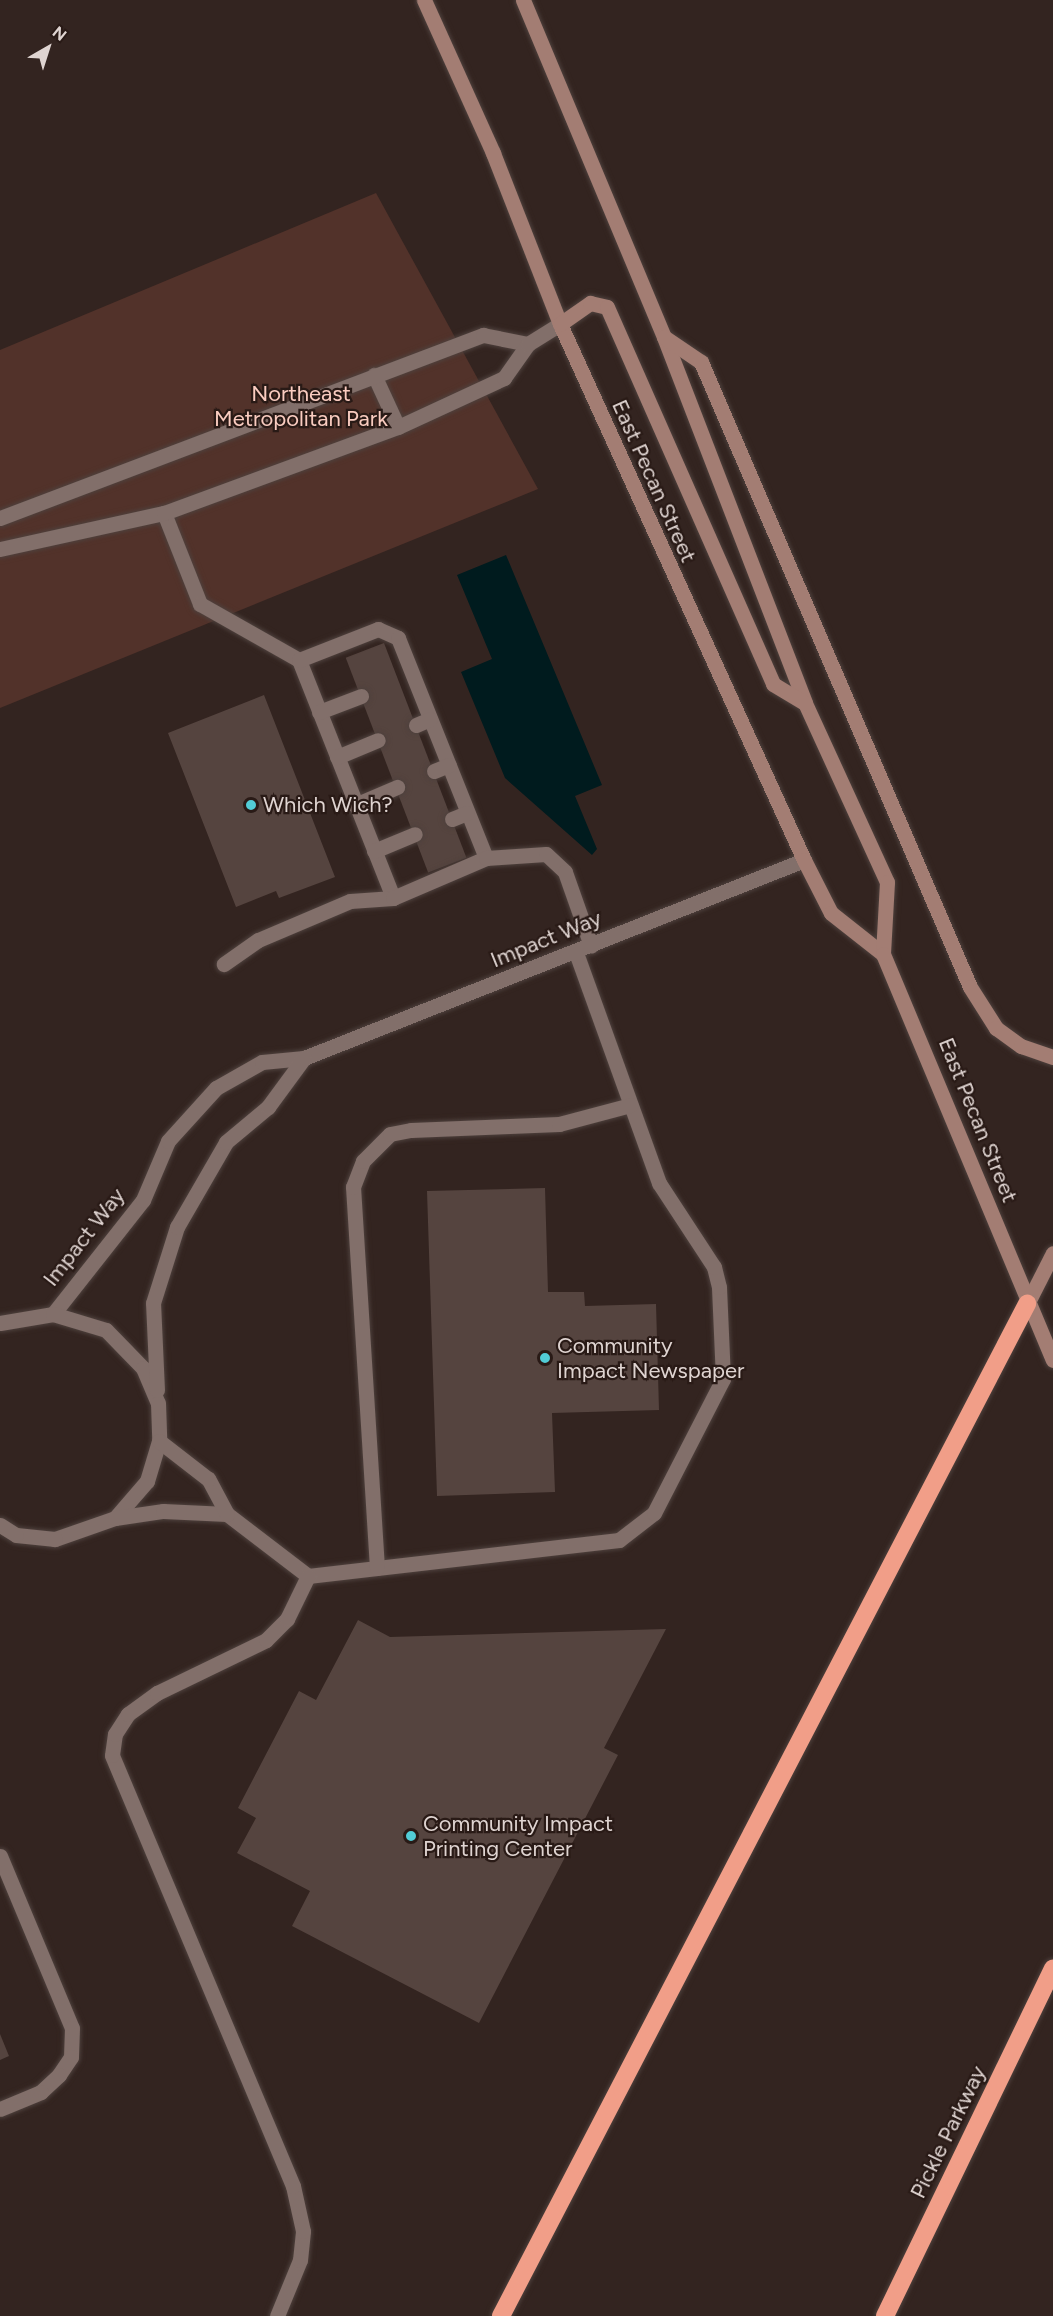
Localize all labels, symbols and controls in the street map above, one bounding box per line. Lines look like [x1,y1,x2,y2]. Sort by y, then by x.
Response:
north arrow [18,18,78,78]
text: N [49,22,70,45]
park label: Northeast Metropolitan Park [214,380,388,432]
street label: East Pecan Street [606,396,702,566]
place label: Which Wich? [263,792,393,818]
marker: Which Wich? [244,798,258,812]
street label: Impact Way [487,905,605,973]
street label: East Pecan Street [933,1034,1023,1206]
street label: Impact Way [37,1183,131,1291]
place label: Community Impact Newspaper [557,1332,744,1384]
marker: Community Impact Newspaper [538,1351,552,1365]
place label: Community Impact Printing Center [423,1810,613,1862]
marker: Community Impact Printing Center [404,1829,418,1843]
street label: Pickle Parkway [905,2061,991,2203]

